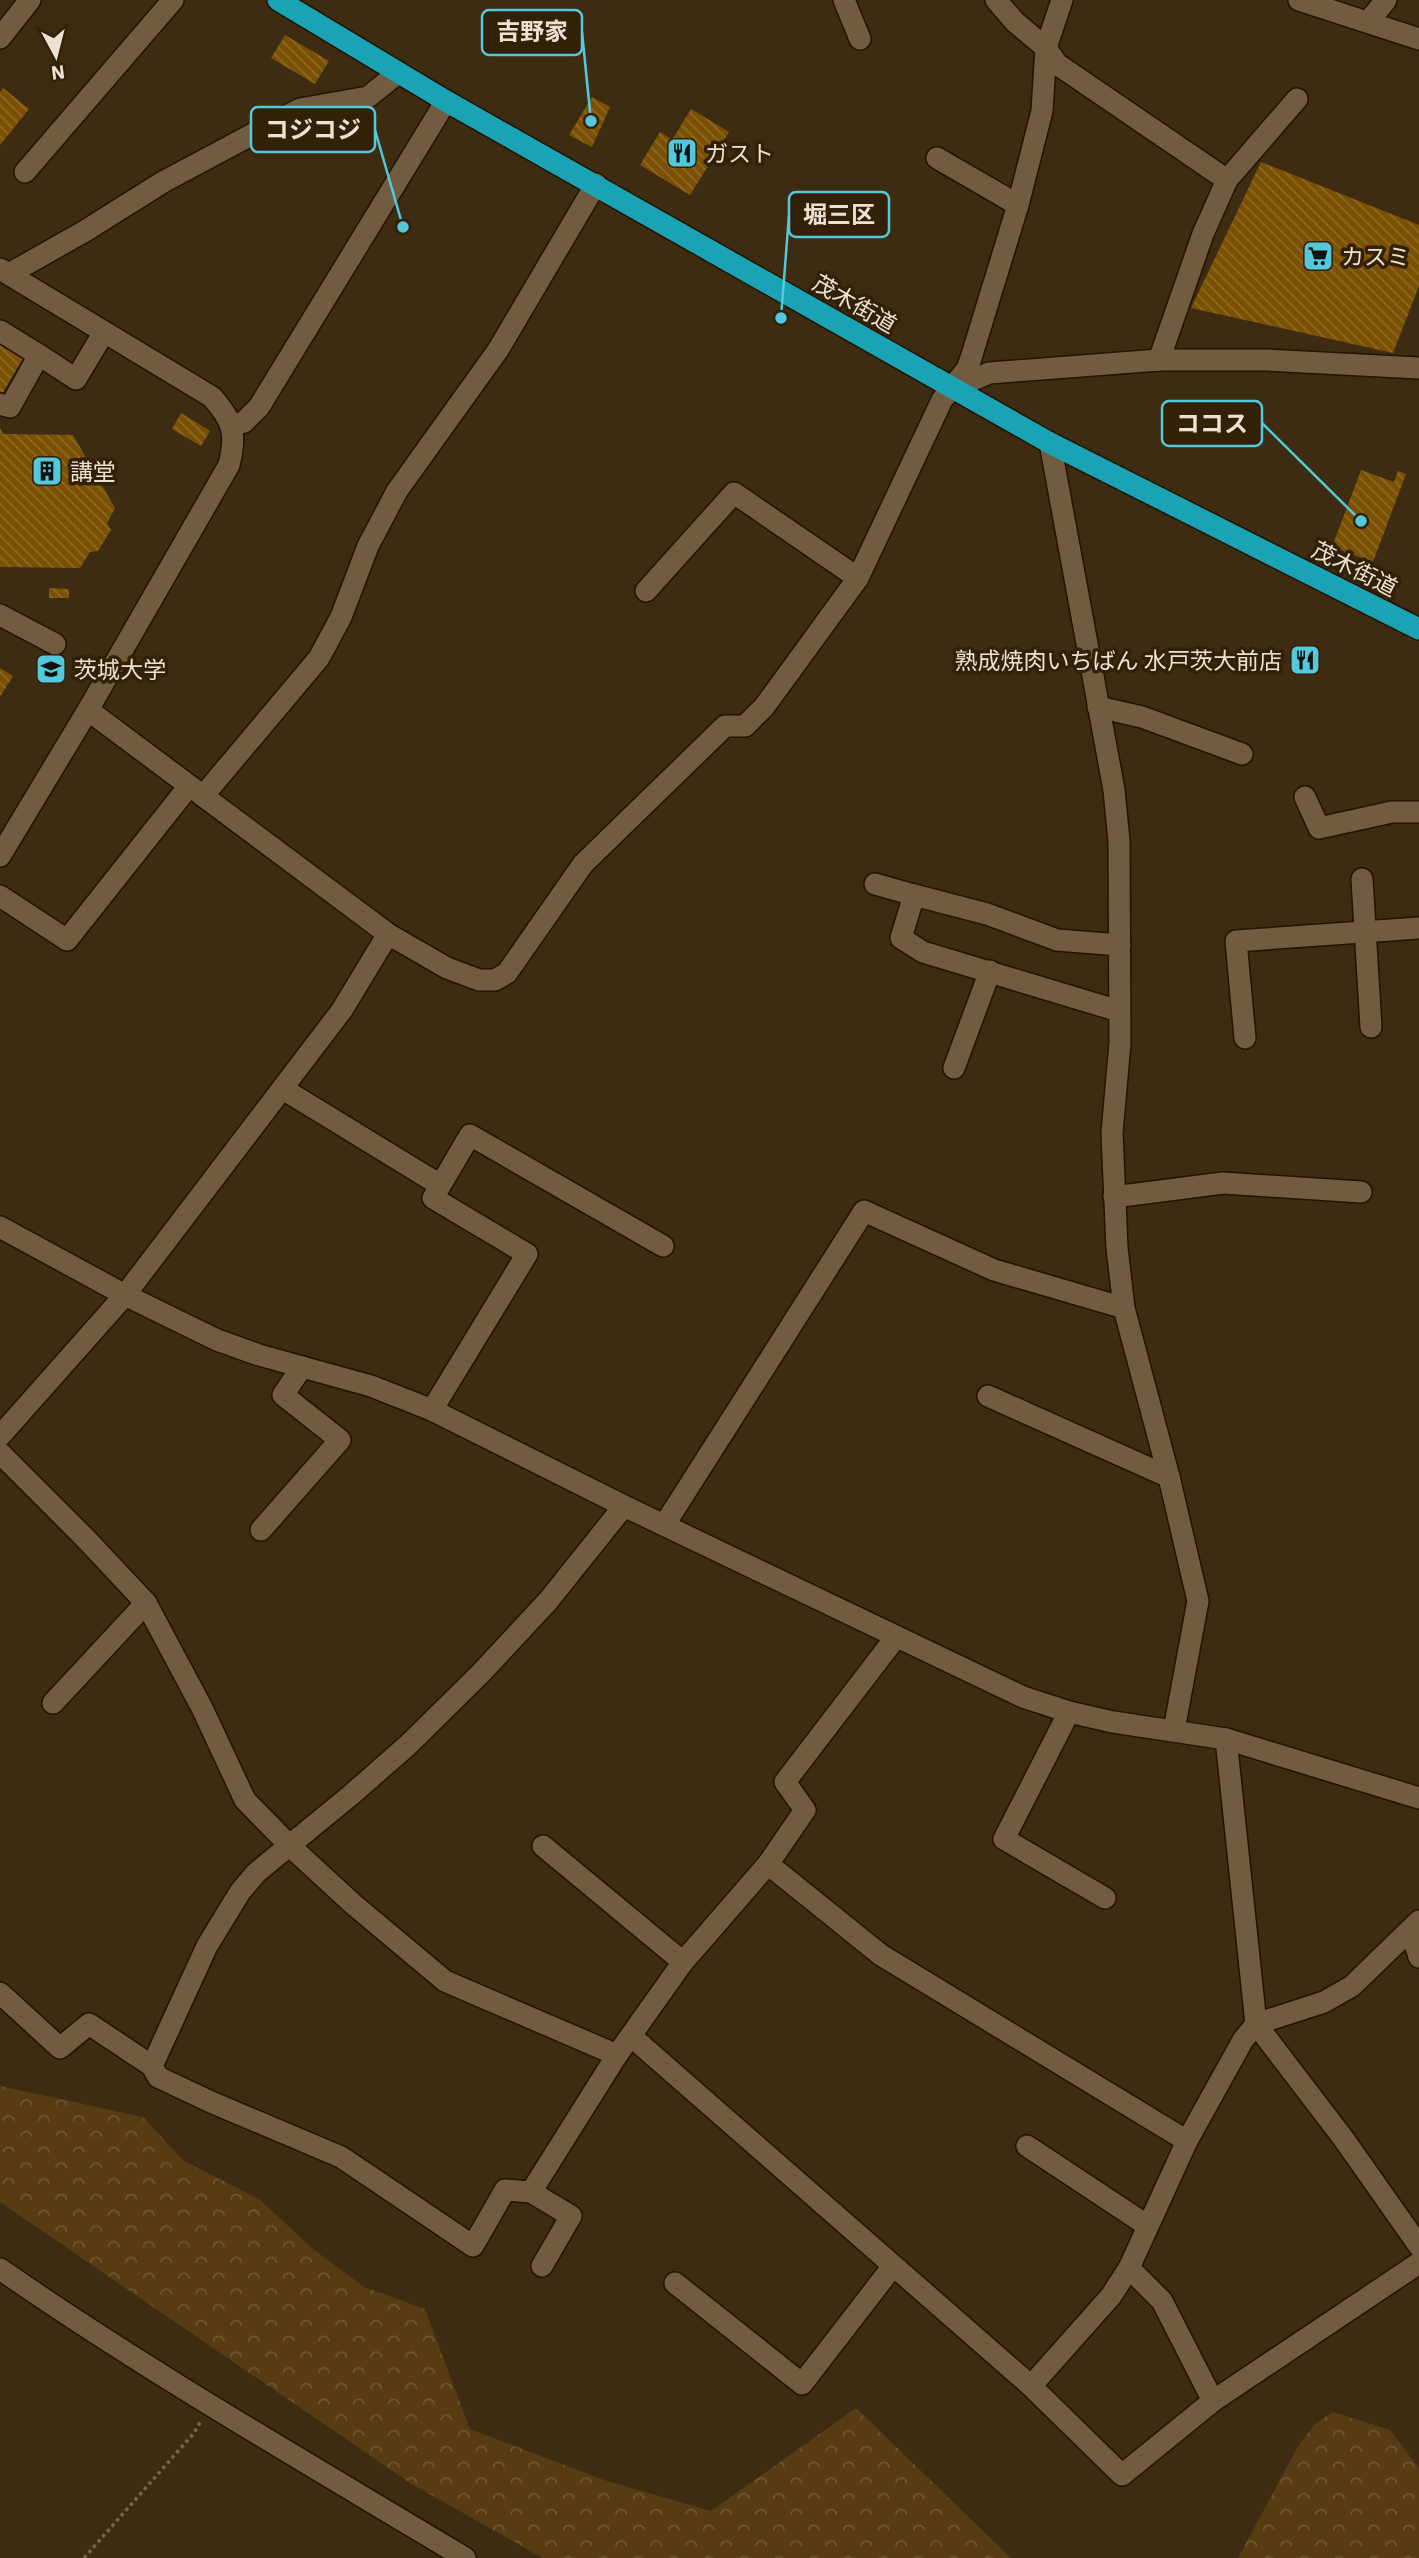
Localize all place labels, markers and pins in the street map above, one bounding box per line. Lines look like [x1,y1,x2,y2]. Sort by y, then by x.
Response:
callout: 吉野家 [482,10,582,55]
callout: コジコジ [251,107,375,152]
restaurant icon: ガスト [665,136,699,170]
place label: ガスト [705,138,774,168]
callout: 堀三区 [789,192,889,237]
supermarket icon: カスミ [1301,239,1335,273]
place label: カスミ [1341,241,1410,271]
callout: ココス [1162,401,1262,446]
building icon: 講堂 [30,454,64,488]
place label: 講堂 [70,456,116,486]
restaurant icon: 熟成焼肉いちばん 水戸茨大前店 [1288,643,1322,677]
place label: 熟成焼肉いちばん 水戸茨大前店 [955,645,1282,675]
school or university icon: 茨城大学 [34,652,68,686]
place label: 茨城大学 [74,654,166,684]

